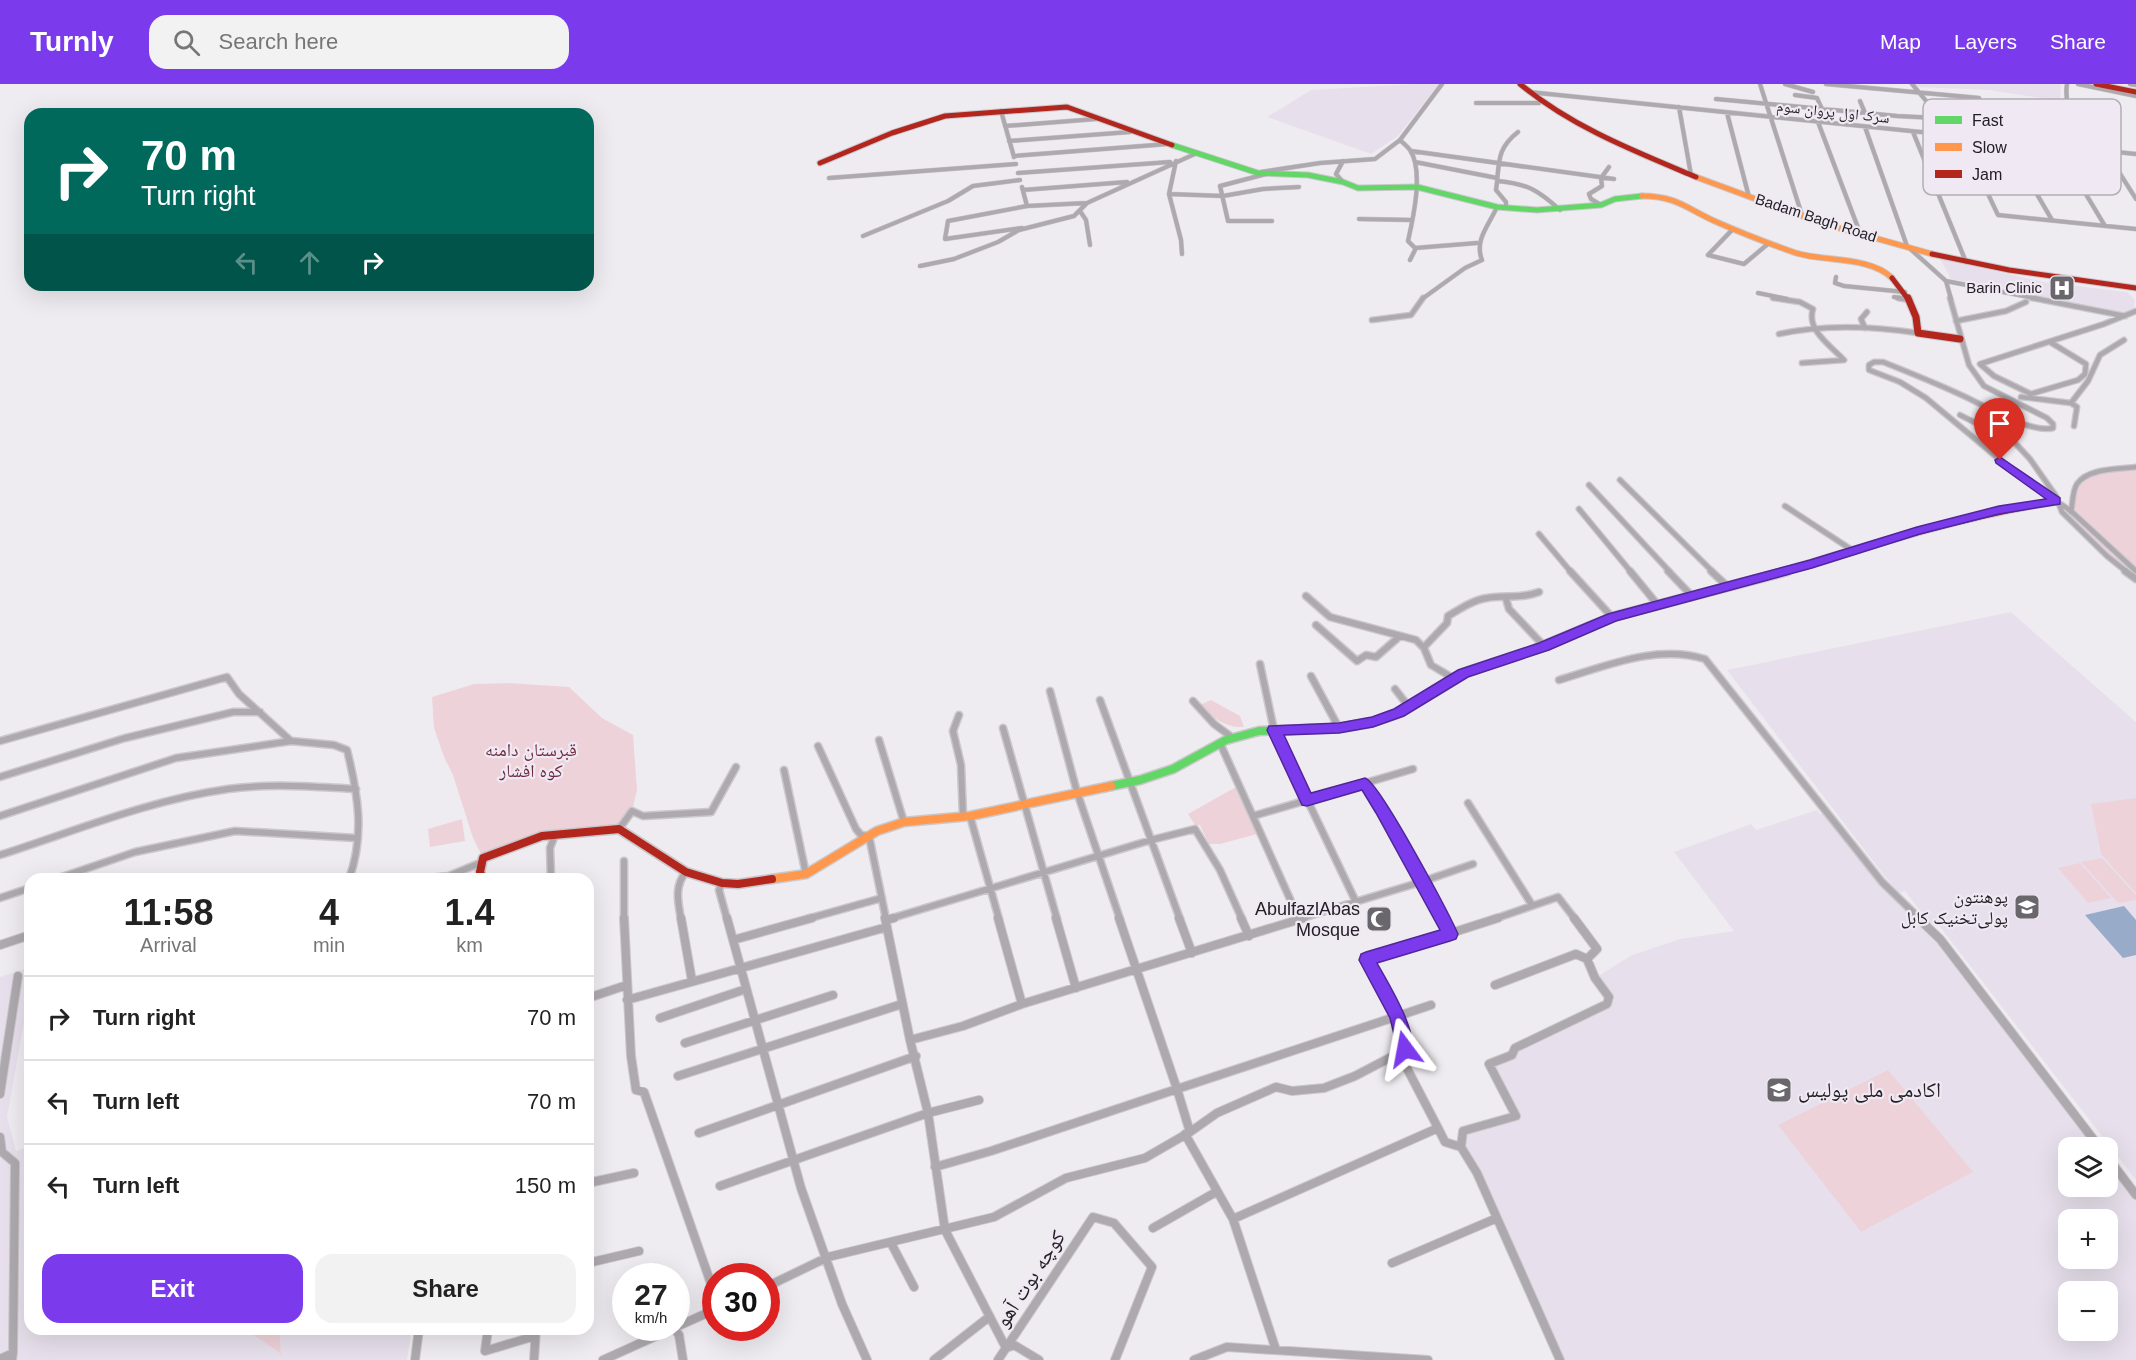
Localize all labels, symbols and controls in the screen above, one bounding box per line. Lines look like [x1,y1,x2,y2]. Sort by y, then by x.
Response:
search box [149,15,569,69]
text: Turnly [30,26,113,57]
icon: search [170,26,203,59]
text: Search here [218,29,338,54]
text: Map [1880,30,1921,53]
text: Layers [1954,30,2017,53]
text: Share [2050,30,2106,53]
street label: سرک اول پروان سوم [1775,97,1891,128]
legend [1923,99,2121,195]
text: Fast [1972,112,2004,129]
icon: right [42,132,120,210]
text: 70 m [141,132,237,179]
text: Slow [1972,139,2007,156]
text: Jam [1972,166,2002,183]
text: Turn right [141,181,256,211]
street label: Badam Bagh Road [1753,190,1879,245]
icon: left [230,246,263,279]
icon: ahead [293,246,326,279]
icon: right [356,246,389,279]
hospital icon: Barin Clinic [2047,273,2077,303]
place label: Barin Clinic [1966,279,2042,296]
pin [1974,398,2025,460]
icon: arrive [1983,407,2016,440]
park label: قبرستان دامنه کوه افشار [485,740,577,781]
place label: پوهنتون پولی‌تخنیک کابل [1901,887,2008,929]
text: 11:58 [123,892,214,933]
text: 4 [319,892,339,933]
text: 1.4 [445,892,495,933]
school or university icon: پوهنتون پولی‌تخنیک کابل [2012,892,2042,922]
place label: AbulfazlAbas Mosque [1255,899,1360,940]
mosque icon: AbulfazlAbas Mosque [1364,904,1394,934]
text: Arrival [140,934,197,956]
text: min [313,934,345,956]
text: km [456,934,483,956]
icon: right [42,1002,75,1035]
text: Turn right [93,1005,195,1030]
text: 70 m [527,1005,576,1030]
position arrow [1373,1017,1437,1081]
school or university icon: اکادمی ملی پولیس [1764,1075,1794,1105]
place label: اکادمی ملی پولیس [1798,1078,1941,1103]
icon: left [42,1086,75,1119]
text: Turn left [93,1089,179,1114]
text: 70 m [527,1089,576,1114]
map controls [2058,1137,2118,1341]
button: layers [2058,1137,2118,1197]
icon: left [42,1170,75,1203]
text: Turn left [93,1173,179,1198]
text: 150 m [515,1173,576,1198]
button: + [2058,1209,2118,1269]
street label: کوچه بوت آهو [990,1226,1070,1332]
button: Exit [42,1254,303,1323]
button: Share [315,1254,576,1323]
speed limit sign: 30 [702,1263,780,1341]
text: 27 [634,1278,668,1311]
button: − [2058,1281,2118,1341]
text: km/h [635,1309,667,1326]

